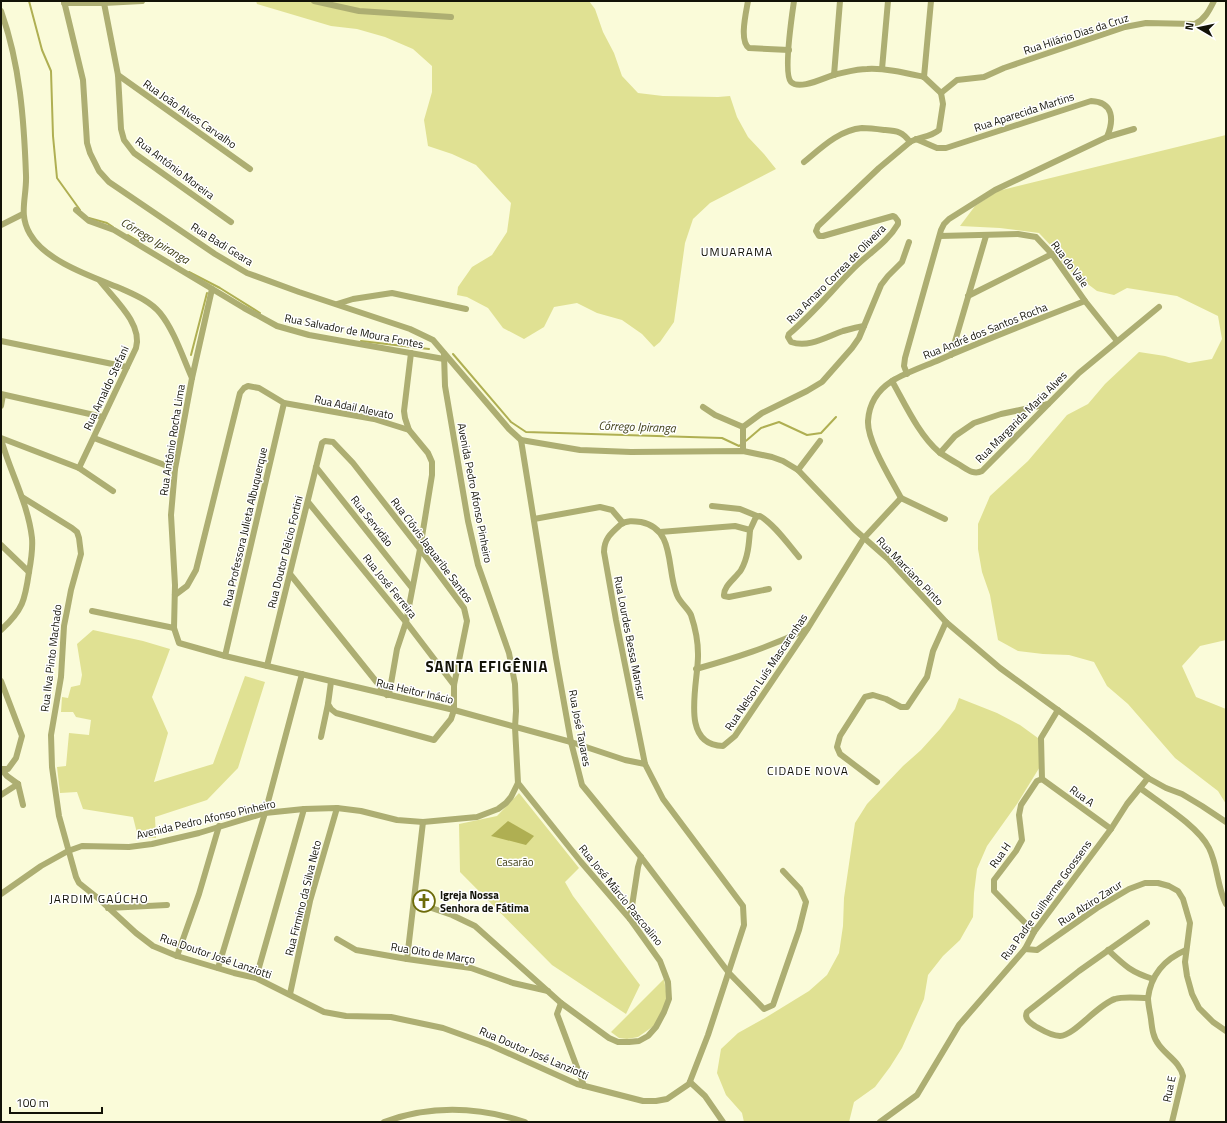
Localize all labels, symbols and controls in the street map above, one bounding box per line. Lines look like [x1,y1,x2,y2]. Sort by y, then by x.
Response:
north arrow [1179,8,1219,48]
street label: Rua Hilário Dias da Cruz [1021,9,1131,59]
text: N [1181,21,1198,31]
street label: Rua João Alves Carvalho [140,76,240,152]
street label: Rua Aparecida Martins [972,88,1076,136]
street label: Rua Antônio Moreira [132,133,218,203]
water label: Córrego Ipiranga [117,212,194,269]
street label: Rua Badi Geara [188,219,257,270]
street label: Rua Amaro Correa de Oliveira [783,220,890,327]
street label: Rua do Vale [1047,238,1093,291]
district label: UMUARAMA [701,242,773,261]
street label: Rua André dos Santos Rocha [920,299,1050,363]
street label: Rua Salvador de Moura Fontes [283,310,425,352]
street label: Rua Arnaldo Stefani [79,343,133,433]
street label: Rua Margarida Maria Alves [972,368,1070,466]
street label: Rua Antônio Rocha Lima [155,383,189,497]
street label: Rua Adail Alevato [313,391,395,423]
water label: Córrego Ipiranga [598,416,677,437]
street label: Avenida Pedro Afonso Pinheiro [454,422,496,565]
street label: Rua Professora Julieta Albuquerque [219,445,271,608]
street label: Rua Servidão [347,492,397,550]
street label: Rua Doutor Délcio Fortini [263,494,307,610]
street label: Rua Clóvis Jaguaribe Santos [387,494,477,606]
street label: Rua Marciano Pinto [873,533,947,609]
street label: Rua José Ferreira [359,550,421,622]
street label: Rua Lourdes Bessa Mansur [610,575,650,701]
street label: Rua Ilva Pinto Machado [36,603,66,713]
street label: Rua Nelson Luís Mascarenhas [721,610,811,734]
district label: SANTA EFIGÊNIA [426,655,548,678]
street label: Rua Heitor Inácio [375,674,455,708]
street label: Rua José Tavares [565,688,595,768]
district label: CIDADE NOVA [767,761,849,780]
street label: Rua A [1066,782,1098,811]
street label: Avenida Pedro Afonso Pinheiro [135,795,277,843]
street label: Rua Padre Guilherme Goossens [997,837,1095,963]
street label: Rua Firmino da Silva Neto [281,838,325,957]
street label: Rua H [985,839,1015,871]
street label: Rua José Márcio Pascoalino [575,841,667,949]
park label: Casarão [496,854,534,870]
street label: Rua Alziro Zarur [1055,876,1125,930]
place label: Igreja Nossa Senhora de Fátima [440,887,529,916]
church icon: Igreja Nossa Senhora de Fátima [411,888,437,914]
district label: JARDIM GAÚCHO [49,889,149,908]
street label: Rua Doutor José Lanziotti [158,929,274,983]
street label: Rua Oito de Março [390,938,476,968]
street label: Rua Doutor José Lanziotti [477,1023,591,1083]
street label: Rua E [1158,1074,1180,1104]
scale bar [10,1089,102,1115]
text: 100 m [16,1093,49,1112]

